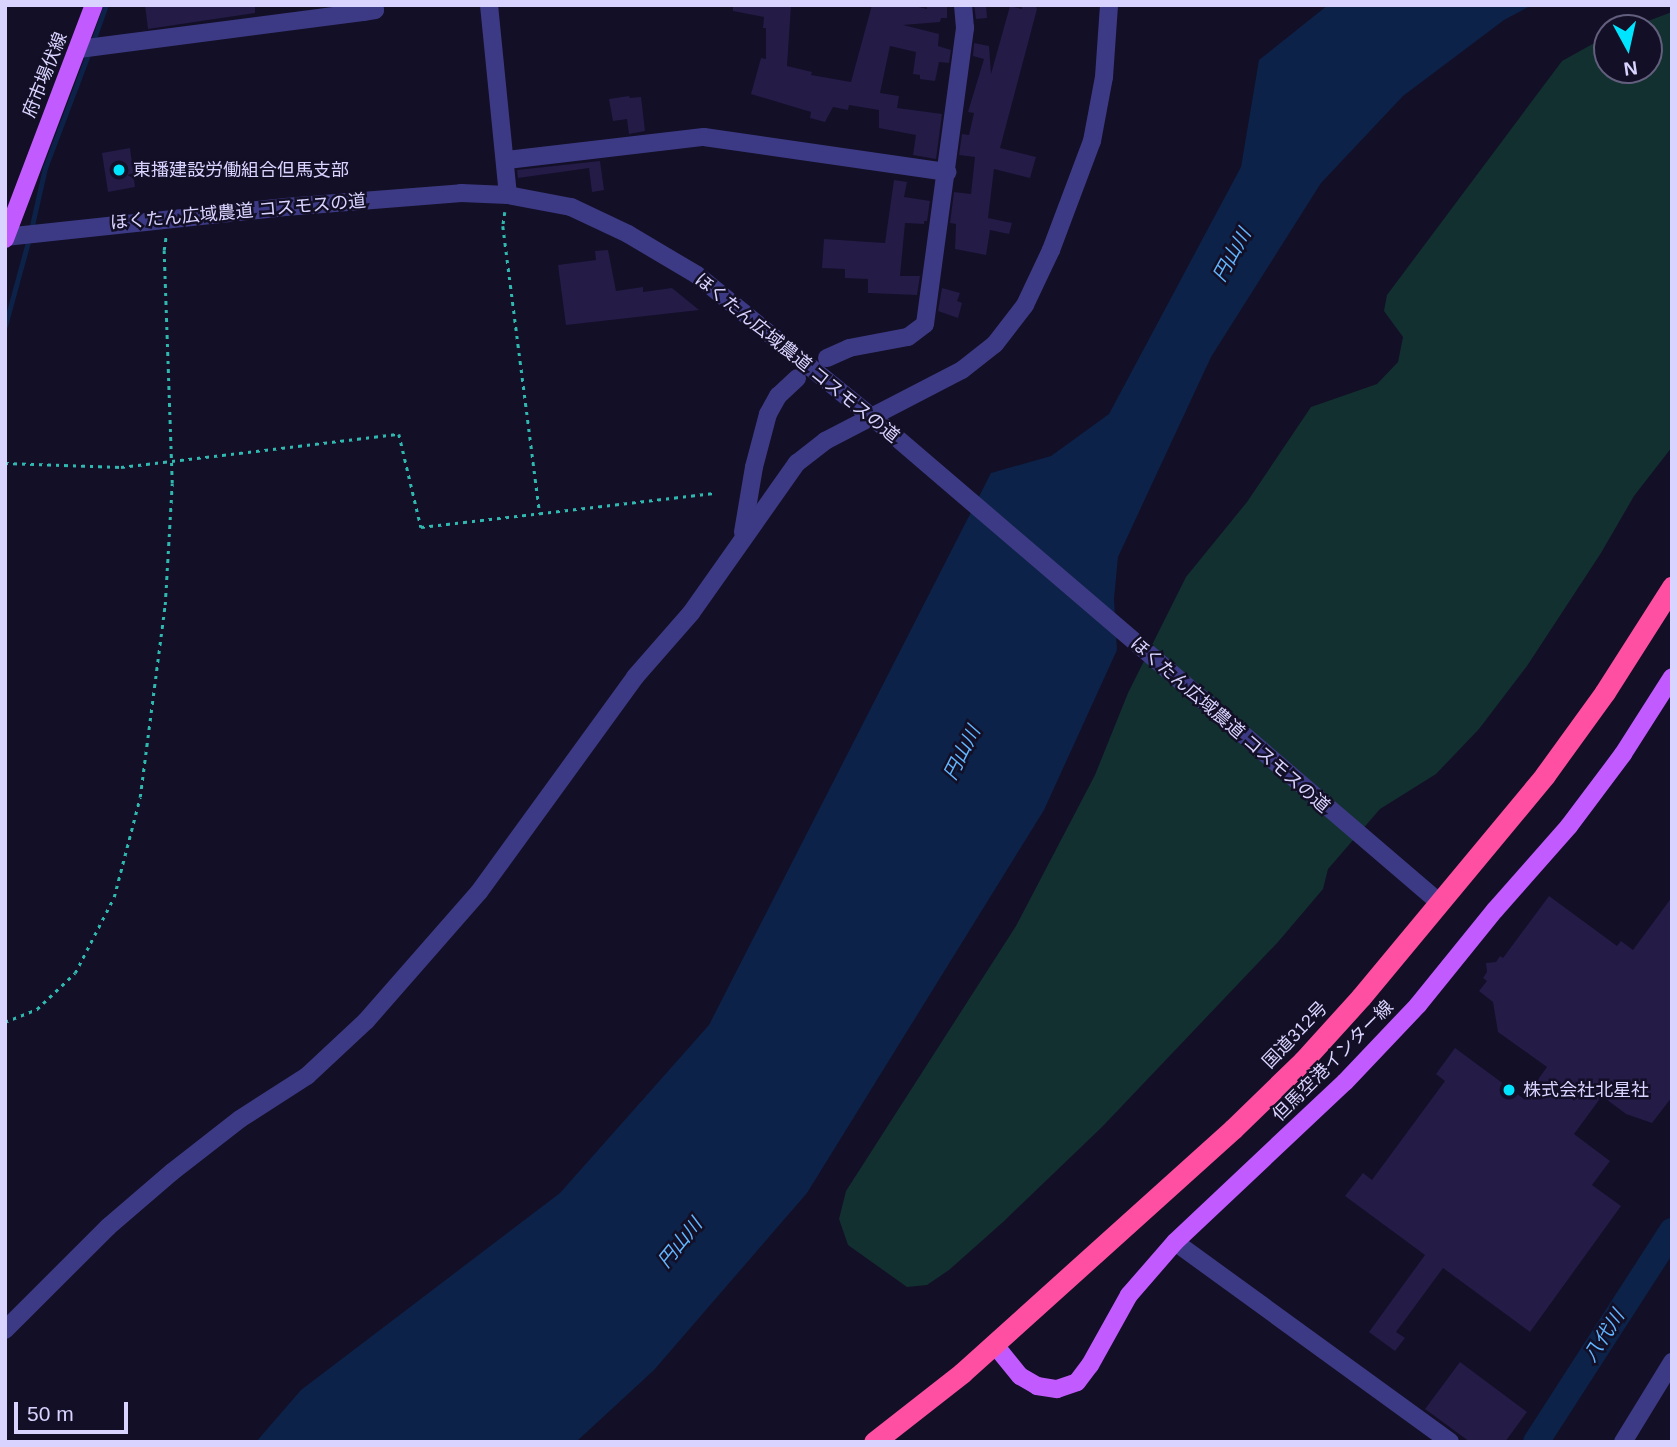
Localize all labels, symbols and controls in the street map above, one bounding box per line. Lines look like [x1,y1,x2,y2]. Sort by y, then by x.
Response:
north arrow [1593,14,1663,84]
street label: 府市場伏線 [18,29,72,121]
text: N [1622,57,1639,80]
place label: 東播建設労働組合但馬支部 [133,159,349,181]
marker: 東播建設労働組合但馬支部 [111,162,127,178]
street label: ほくたん広域農道 コスモスの道 [109,190,367,234]
water label: 円山川 [1208,225,1256,285]
street label: ほくたん広域農道 コスモスの道 [690,269,904,447]
street label: ほくたん広域農道 コスモスの道 [1126,633,1334,817]
water label: 円山川 [939,722,985,784]
street label: 但馬空港インター線 [1268,996,1398,1126]
street label: 国道312号 [1258,997,1332,1073]
place label: 株式会社北星社 [1523,1079,1649,1101]
marker: 株式会社北星社 [1501,1082,1517,1098]
water label: 円山川 [653,1214,707,1272]
water label: 八代川 [1579,1306,1629,1366]
scale bar [18,1388,131,1432]
text: 50 m [27,1402,74,1425]

